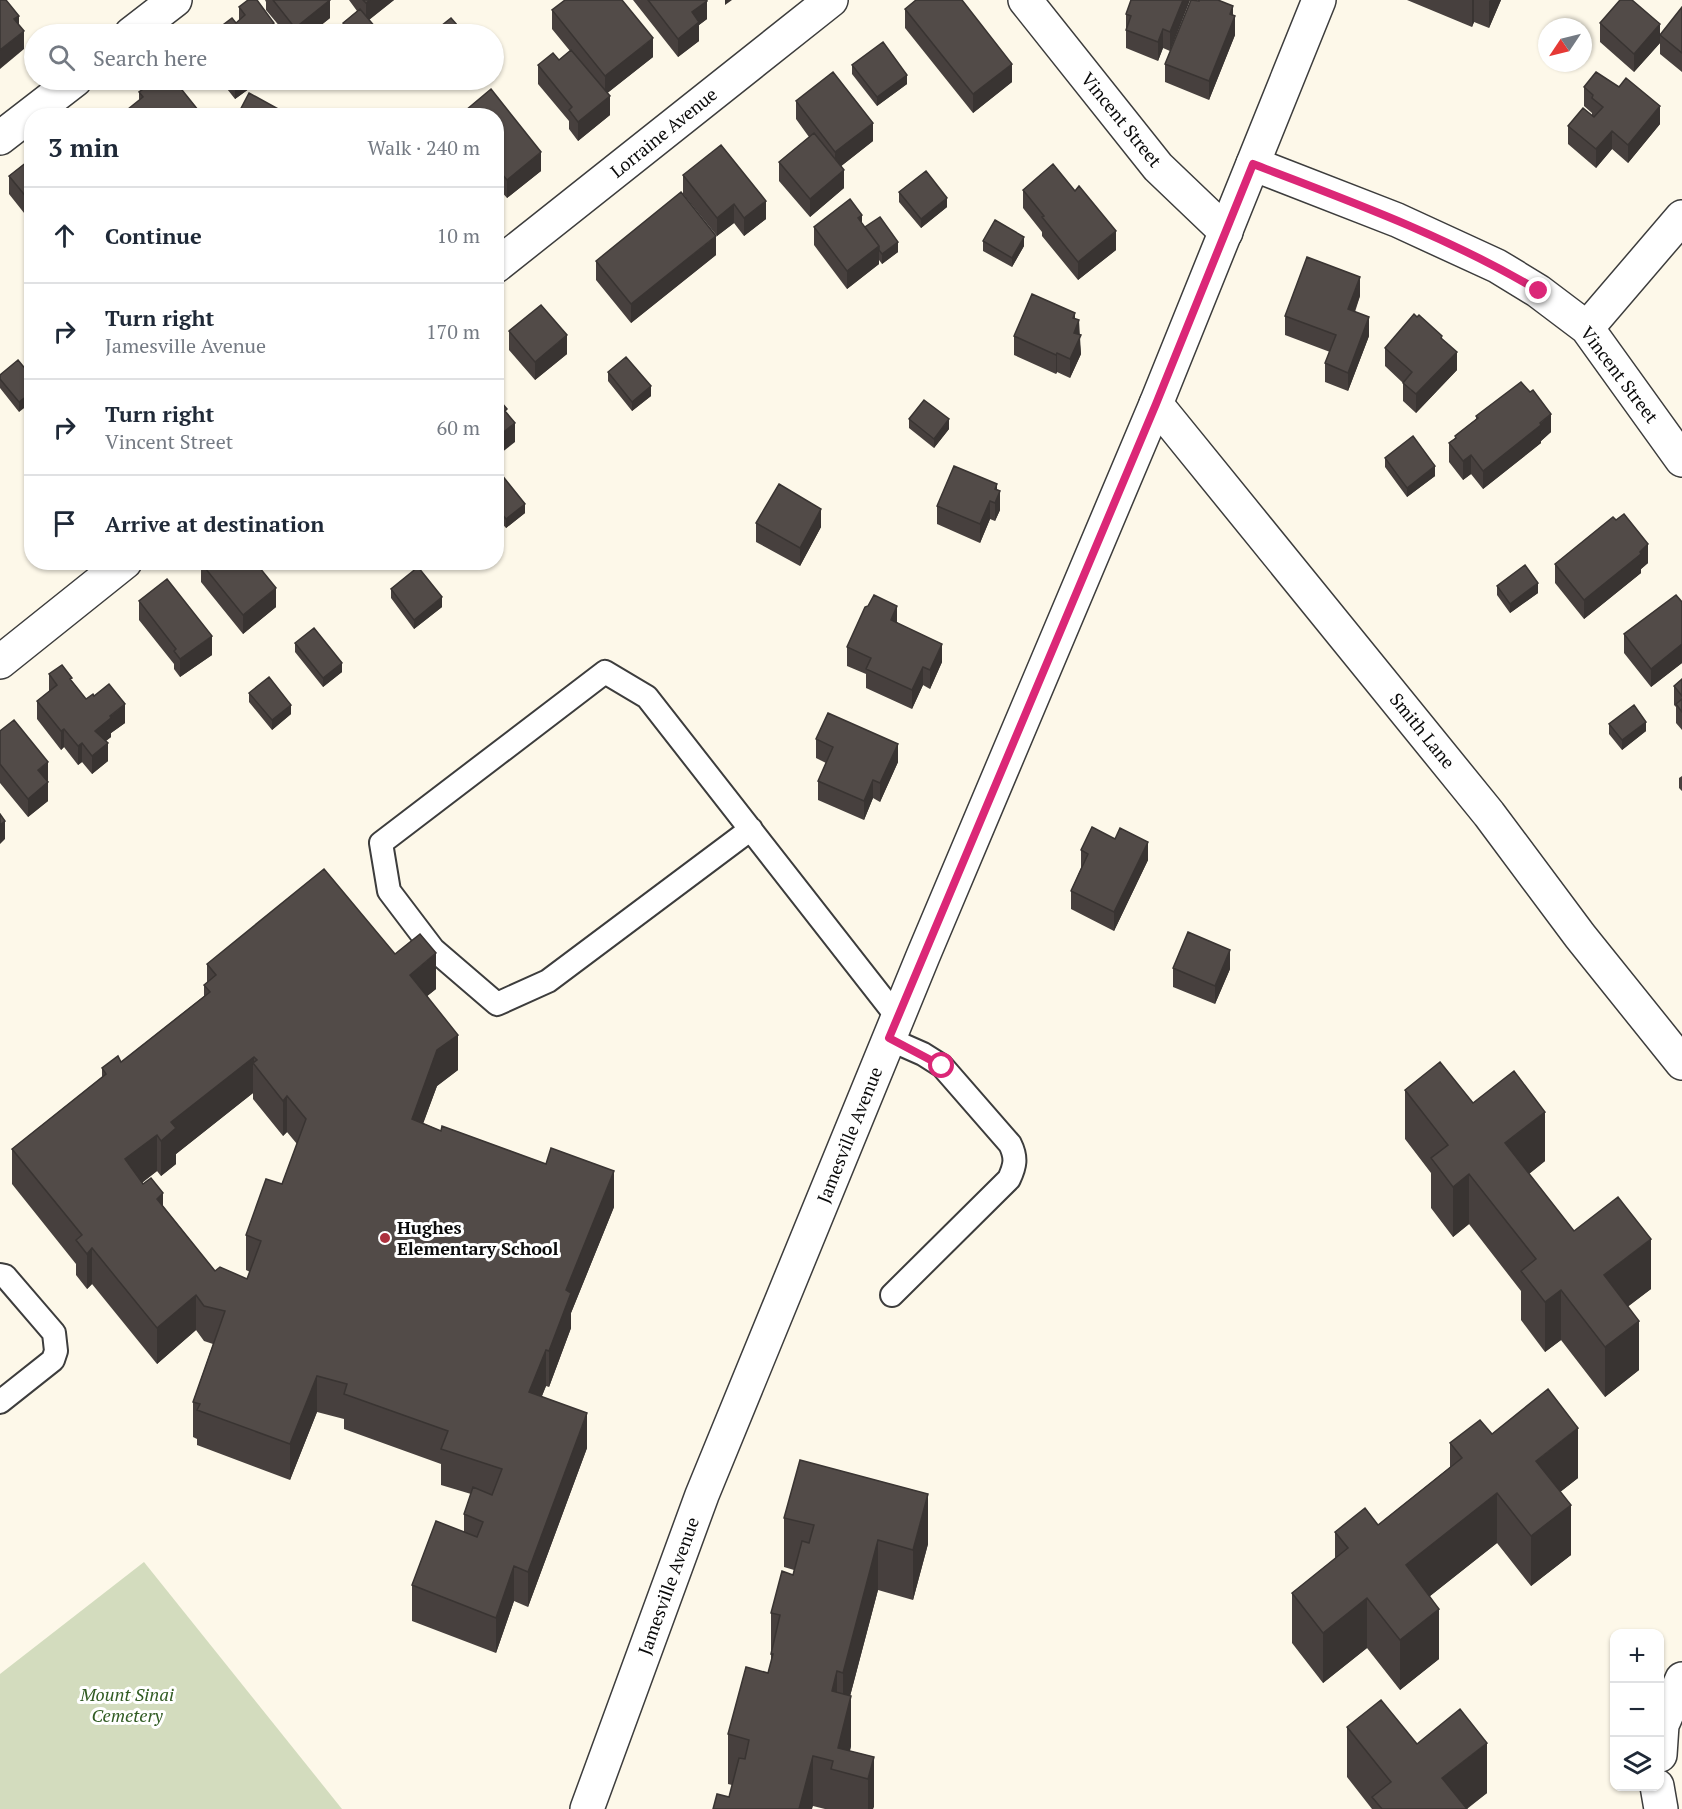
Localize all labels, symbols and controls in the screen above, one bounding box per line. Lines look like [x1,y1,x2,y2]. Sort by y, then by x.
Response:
north arrow [1538,18,1592,72]
search box [24,24,504,90]
icon: search [45,41,78,74]
text: Search here [93,43,207,72]
street label: Vincent Street [1076,67,1168,172]
street label: Lorraine Avenue [605,82,722,183]
text: 3 min [48,130,119,164]
text: Walk · 240 m [368,134,480,161]
icon: ahead [48,219,81,252]
text: Continue [105,221,202,250]
text: 10 m [437,222,480,249]
route end [1525,277,1551,303]
text: Turn right [105,303,214,332]
icon: right [48,315,81,348]
text: 170 m [426,318,480,345]
street label: Vincent Street [1576,321,1664,428]
text: Jamesville Avenue [105,332,266,359]
text: Turn right [105,399,214,428]
icon: right [48,411,81,444]
text: 60 m [437,414,480,441]
text: Vincent Street [105,428,233,455]
icon: arrive [48,507,81,540]
text: Arrive at destination [105,509,324,538]
street label: Smith Lane [1385,687,1461,773]
route start [928,1052,954,1078]
street label: Jamesville Avenue [811,1063,887,1206]
place label: Hughes Elementary School [397,1215,559,1260]
marker: Hughes Elementary School [378,1231,392,1245]
street label: Jamesville Avenue [632,1513,704,1658]
map controls [1610,1629,1664,1791]
button: + [1610,1629,1664,1683]
park label: Mount Sinai Cemetery [79,1682,174,1727]
button: − [1610,1683,1664,1737]
button: layers [1610,1737,1664,1791]

